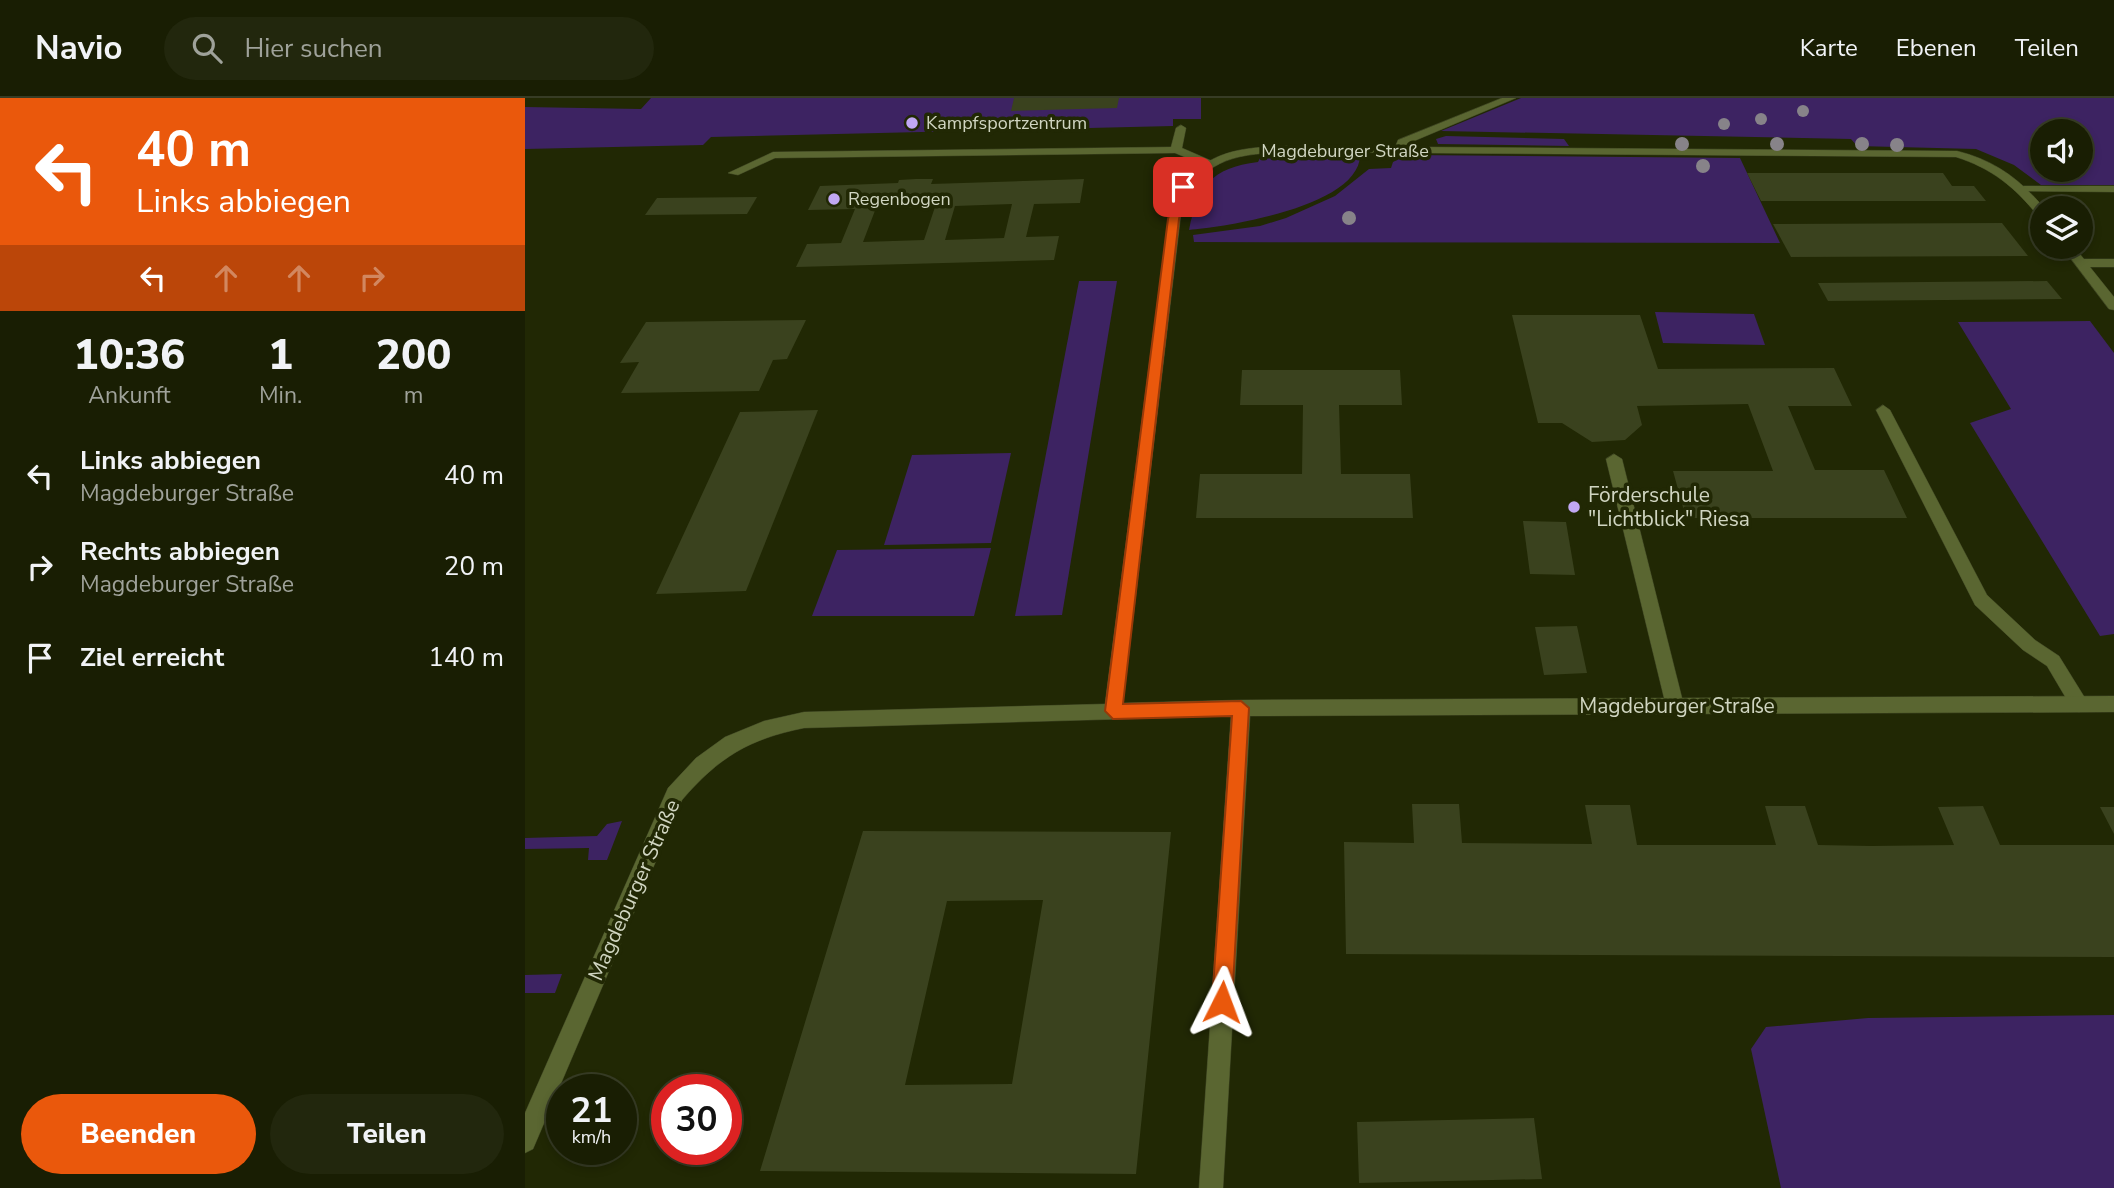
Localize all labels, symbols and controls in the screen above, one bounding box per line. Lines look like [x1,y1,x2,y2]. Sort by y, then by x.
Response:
search box [164,17,654,80]
text: Navio [35,26,122,71]
icon: search [188,29,226,67]
text: Hier suchen [244,31,383,66]
text: Karte [1800,32,1858,64]
text: Ebenen [1896,32,1977,64]
text: Teilen [2015,32,2079,64]
place label: Kampfsportzentrum [926,111,1087,135]
marker: Kampfsportzentrum [904,115,920,131]
text: 40 m [136,116,251,183]
map controls [2030,119,2093,259]
button: sound [2030,119,2093,182]
icon: left [21,126,112,217]
street label: Magdeburger Straße [1261,139,1429,163]
pin [1153,157,1213,217]
icon: arrive [1164,168,1202,206]
text: Links abbiegen [136,180,351,223]
place label: Regenbogen [848,187,951,211]
marker: Regenbogen [826,191,842,207]
button: layers [2030,196,2093,259]
icon: left [134,259,172,297]
icon: ahead [207,259,245,297]
icon: ahead [280,259,318,297]
icon: right [353,259,391,297]
text: 10:36 [74,327,185,384]
text: 1 [268,327,293,384]
text: 200 [376,327,451,384]
text: Ankunft [88,380,171,411]
text: Min. [259,380,302,411]
text: m [404,380,423,411]
text: Links abbiegen [80,443,261,478]
icon: left [21,457,59,495]
text: 40 m [444,458,504,493]
text: Magdeburger Straße [80,478,294,509]
place label: Förderschule "Lichtblick" Riesa [1588,481,1750,533]
marker: Förderschule "Lichtblick" Riesa [1566,499,1582,515]
text: Rechts abbiegen [80,534,280,569]
icon: right [21,548,59,586]
text: 20 m [444,549,504,584]
text: Magdeburger Straße [80,569,294,600]
icon: arrive [21,639,59,677]
text: Ziel erreicht [80,640,224,675]
text: 140 m [428,640,504,675]
street label: Magdeburger Straße [1579,692,1775,720]
street label: Magdeburger Straße [581,795,687,985]
position arrow [1185,965,1259,1039]
speed limit sign: 30 [651,1074,742,1165]
text: 21 [570,1087,613,1134]
button: Beenden [21,1094,256,1174]
button: Teilen [270,1094,504,1174]
text: km/h [572,1125,611,1149]

